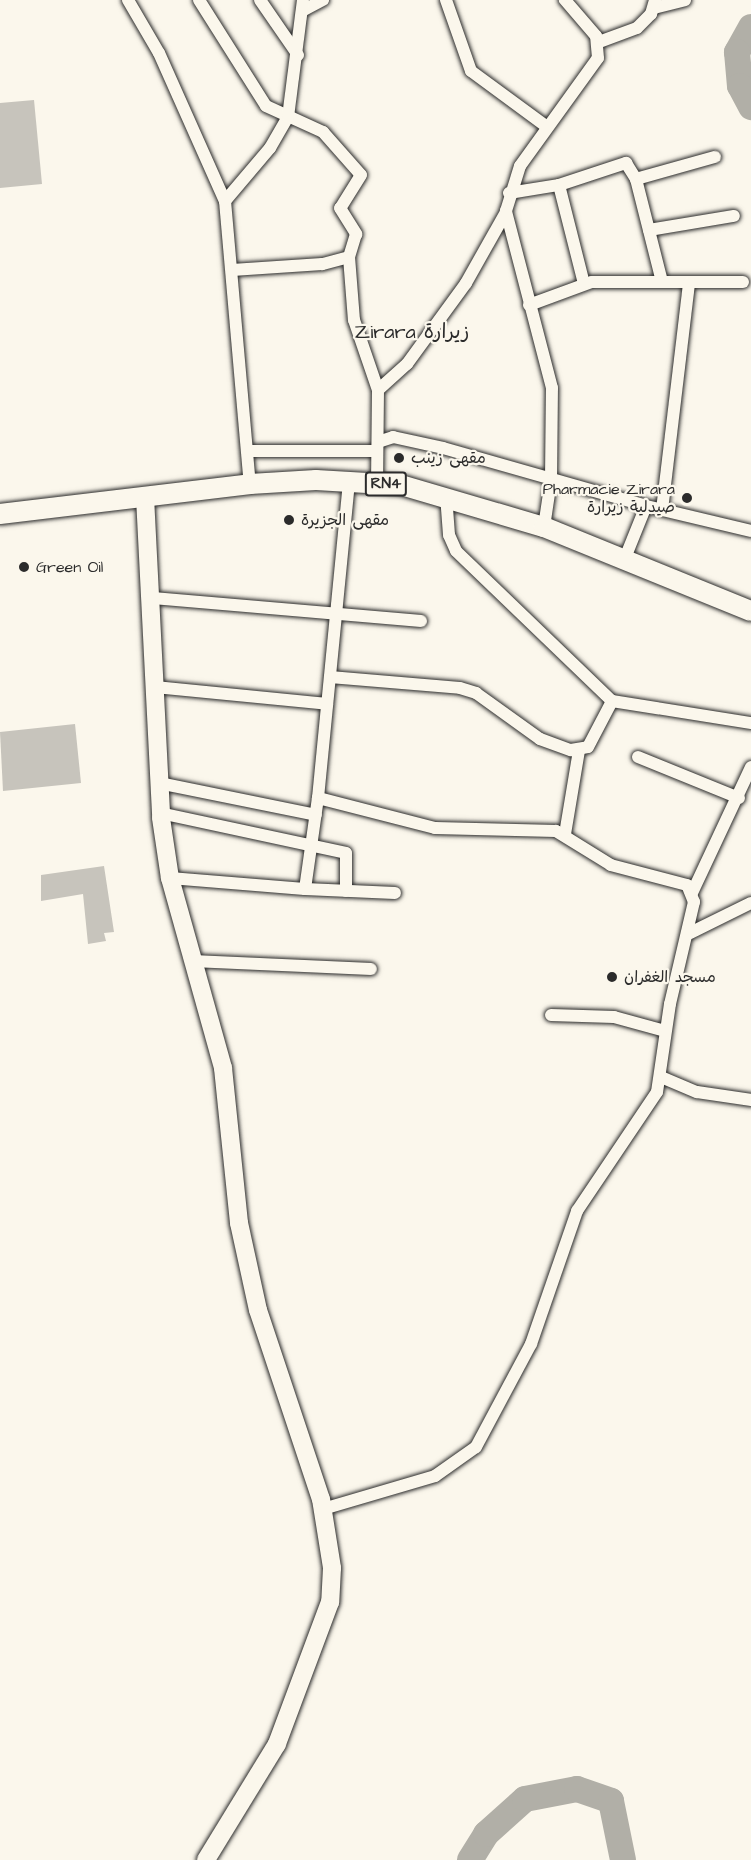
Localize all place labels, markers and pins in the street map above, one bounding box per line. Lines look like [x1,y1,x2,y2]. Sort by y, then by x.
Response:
place label: مقهى زينب [411,448,486,468]
marker: مقهى زينب [392,451,406,465]
place label: Pharmacie Zirara صيدلية زيرارة [543,479,675,517]
marker: Pharmacie Zirara صيدلية زيرارة [680,491,694,505]
place label: مقهى الجزيرة [301,510,389,530]
marker: مقهى الجزيرة [282,513,296,527]
place label: Green Oil [36,557,103,577]
marker: Green Oil [17,560,31,574]
place label: مسجد الغفران [624,967,716,987]
marker: مسجد الغفران [605,970,619,984]

